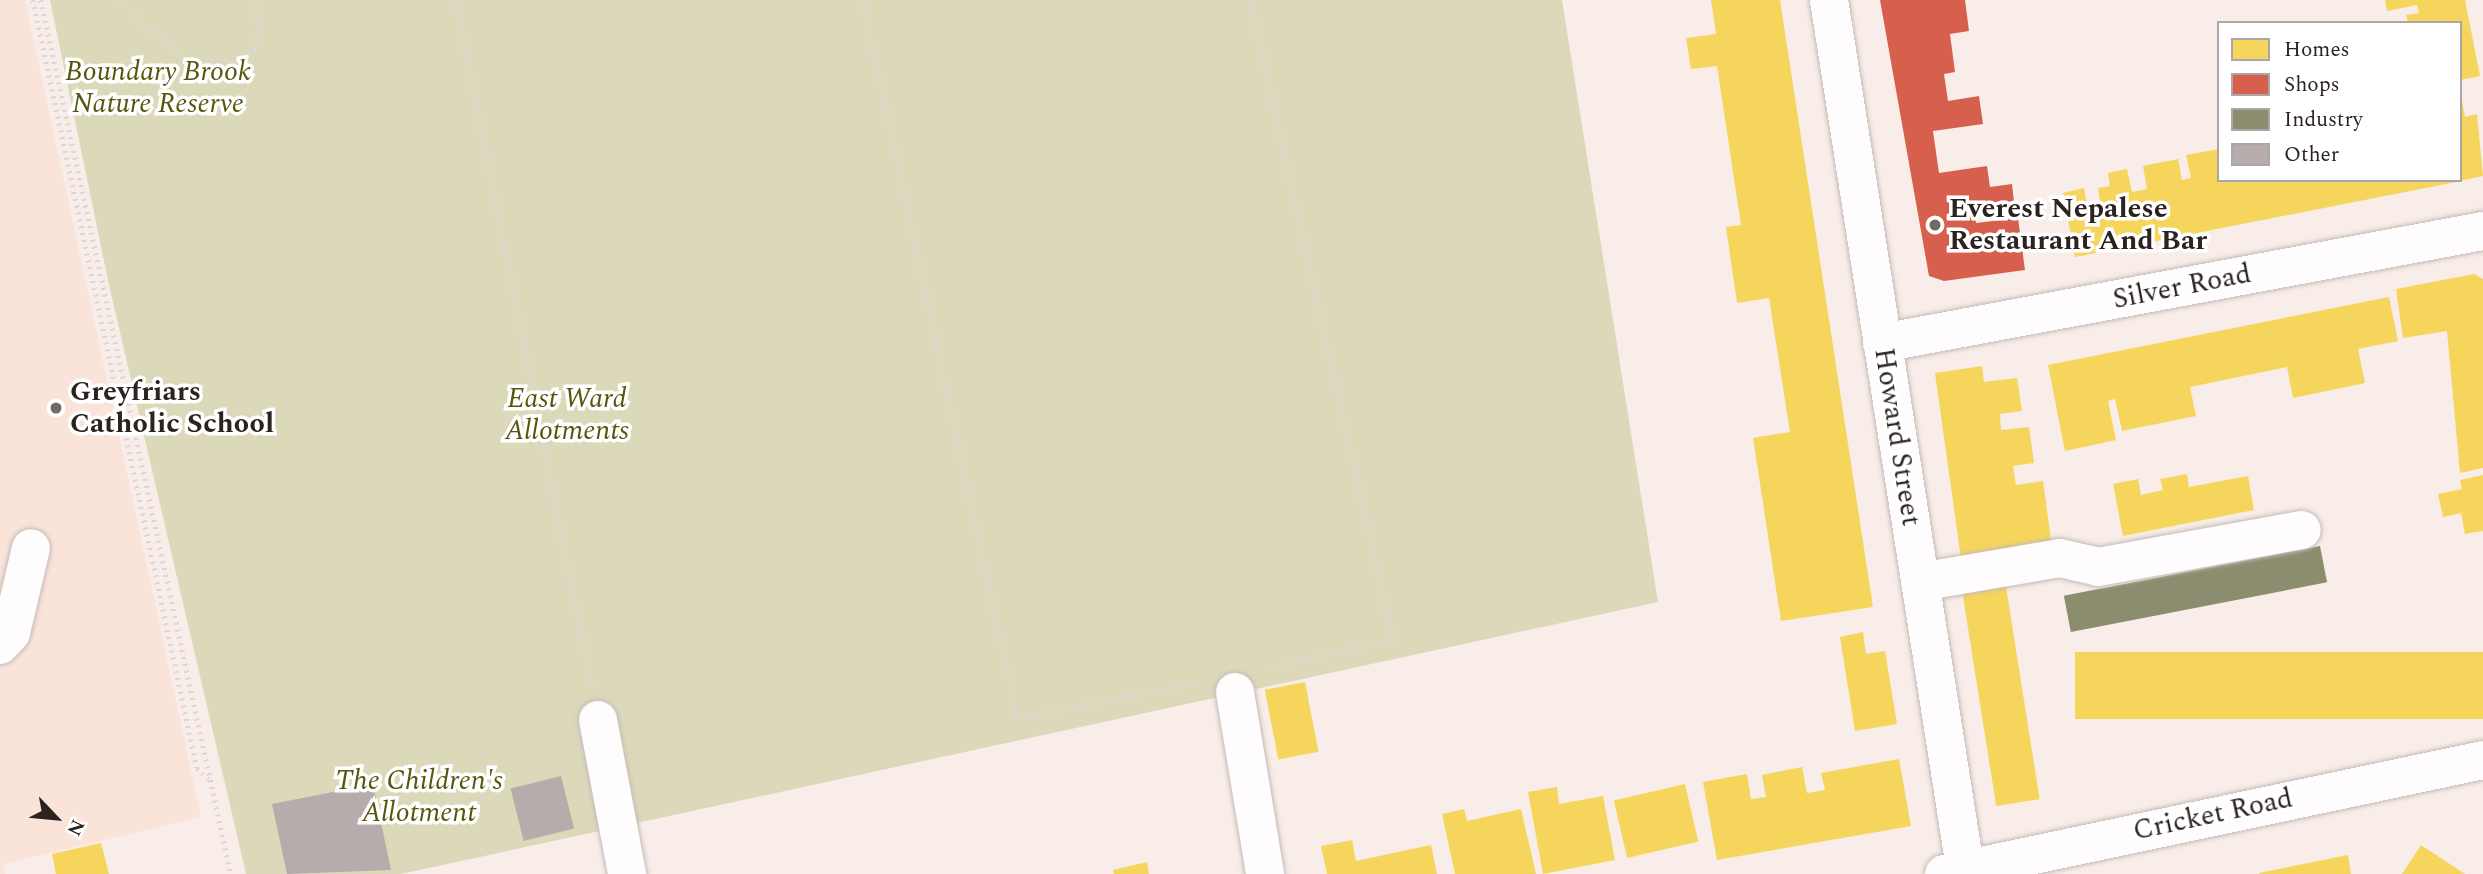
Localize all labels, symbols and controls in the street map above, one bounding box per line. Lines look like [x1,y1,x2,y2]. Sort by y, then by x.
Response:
legend [2217,21,2462,182]
text: Homes [2284,34,2350,66]
park label: Boundary Brook Nature Reserve [65,55,251,121]
text: Shops [2284,69,2340,101]
text: Industry [2284,104,2363,136]
text: Other [2284,139,2339,171]
place label: Everest Nepalese Restaurant And Bar [1949,192,2207,258]
marker: Everest Nepalese Restaurant And Bar [1927,217,1943,233]
street label: Silver Road [2110,257,2254,317]
street label: Howard Street [1866,346,1928,528]
place label: Greyfriars Catholic School [70,375,274,441]
park label: East Ward Allotments [505,382,629,448]
marker: Greyfriars Catholic School [48,400,64,416]
park label: The Children's Allotment [335,764,503,830]
street label: Cricket Road [2130,782,2296,848]
north arrow [21,783,91,853]
text: N [59,814,92,841]

